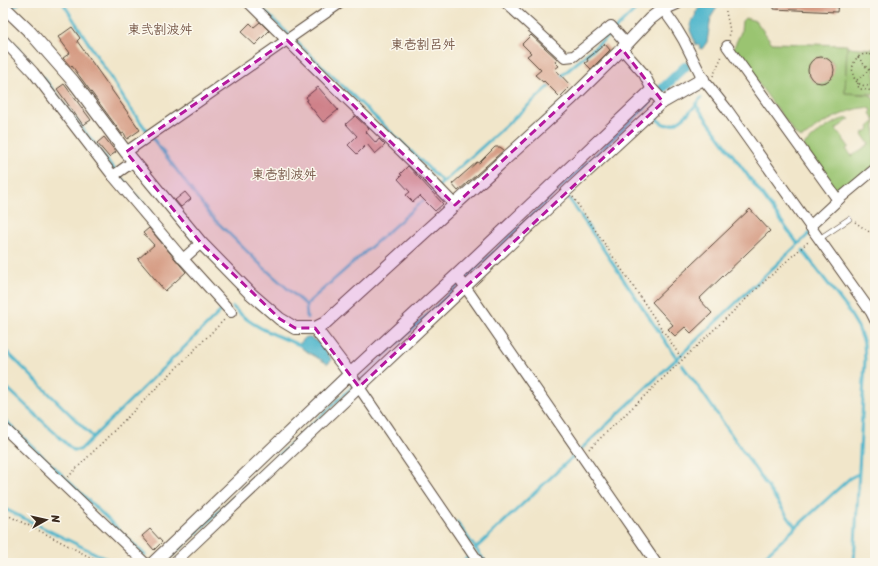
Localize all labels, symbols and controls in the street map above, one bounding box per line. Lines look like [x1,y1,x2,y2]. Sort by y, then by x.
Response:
district label: 東弐割波舛 [127,18,193,41]
district label: 東壱割呂舛 [390,33,456,56]
district label: 東壱割波舛 [251,163,317,186]
north arrow [26,500,66,540]
text: N [45,513,65,524]

